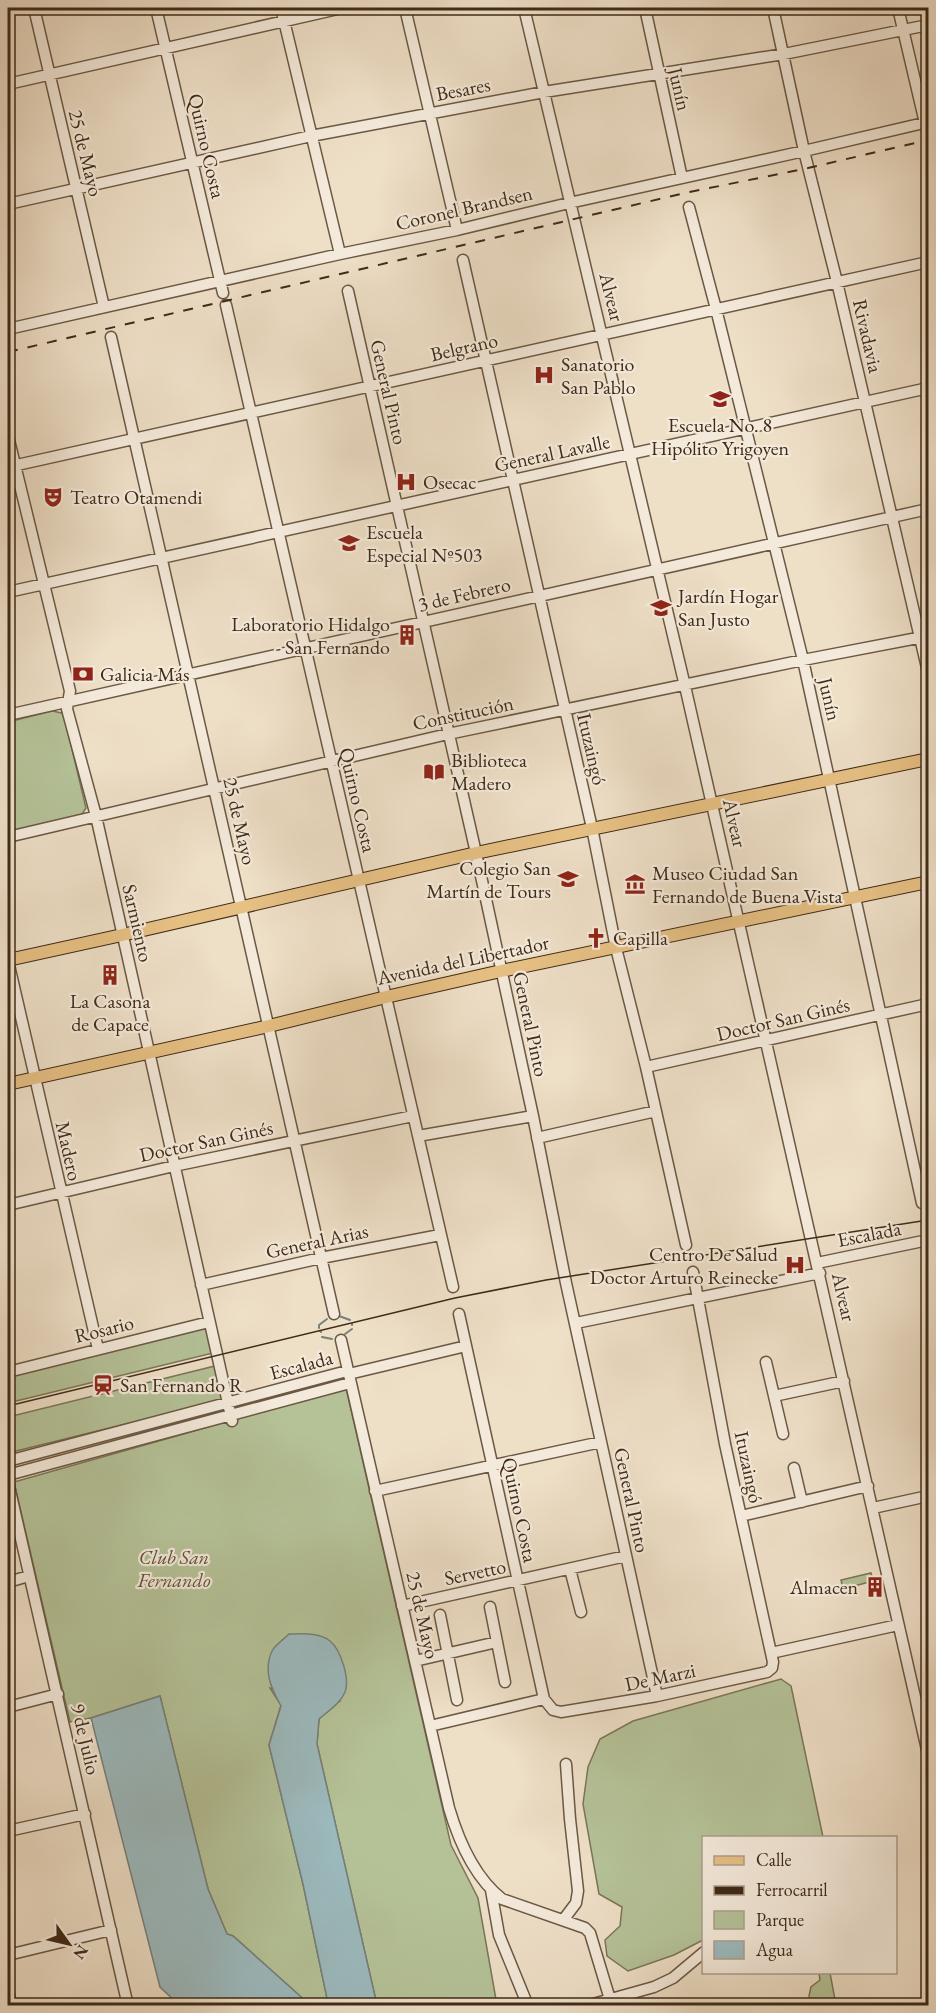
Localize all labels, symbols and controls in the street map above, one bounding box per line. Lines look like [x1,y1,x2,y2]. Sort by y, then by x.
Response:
street label: Junín [662,63,698,113]
street label: Besares [434,71,492,107]
street label: Quirno Costa [182,91,232,201]
street label: 25 de Mayo [63,107,109,199]
street label: Coronel Brandsen [393,180,535,236]
street label: Alvear [593,269,631,324]
street label: Rivadavia [847,297,889,375]
street label: Belgrano [428,327,500,367]
street label: General Pinto [364,337,414,447]
place label: Sanatorio San Pablo [561,351,636,400]
hospital icon: Sanatorio San Pablo [532,363,556,387]
school or university icon: Escuela No. 8 Hipólito Yrigoyen [708,387,732,411]
place label: Escuela No. 8 Hipólito Yrigoyen [651,412,789,461]
street label: General Lavalle [492,428,612,478]
place label: Osecac [423,469,476,495]
hospital icon: Osecac [394,470,418,494]
place label: Teatro Otamendi [70,484,202,510]
theatre icon: Teatro Otamendi [41,485,65,509]
place label: Escuela Especial Nº503 [366,519,482,568]
school or university icon: Escuela Especial Nº503 [337,531,361,555]
street label: 3 de Febrero [415,571,513,617]
place label: Jardín Hogar San Justo [676,583,779,632]
school or university icon: Jardín Hogar San Justo [649,596,673,620]
place label: Laboratorio Hidalgo - San Fernando [231,611,390,660]
building icon: Laboratorio Hidalgo - San Fernando [395,623,419,647]
place label: Galicia Más [100,661,189,687]
bank icon: Galicia Más [71,662,95,686]
street label: Junín [812,673,848,723]
street label: Constitución [410,690,516,736]
street label: Ituzaingó [571,710,613,788]
street label: Quirno Costa [333,745,383,855]
place label: Biblioteca Madero [451,747,527,796]
library icon: Biblioteca Madero [422,760,446,784]
street label: 25 de Mayo [217,775,263,867]
street label: Alvear [717,795,753,850]
place label: Colegio San Martín de Tours [426,855,551,904]
place label: Museo Ciudad San Fernando de Buena Vista [652,860,842,909]
school or university icon: Colegio San Martín de Tours [556,867,580,891]
museum icon: Museo Ciudad San Fernando de Buena Vista [623,872,647,896]
street label: Sarmiento [116,882,160,964]
place label: Capilla [613,925,668,951]
church icon: Capilla [584,926,608,950]
street label: Avenida del Libertador [374,929,552,991]
building icon: La Casona de Capace [98,963,122,987]
street label: General Pinto [507,969,555,1079]
place label: La Casona de Capace [70,988,150,1037]
street label: Doctor San Ginés [714,991,852,1047]
street label: Doctor San Ginés [137,1114,275,1168]
street label: Madero [50,1119,88,1183]
street label: Escalada [835,1215,903,1253]
street label: General Arias [263,1217,371,1265]
place label: Centro De Salud Doctor Arturo Reinecke [590,1241,779,1290]
hospital icon: Centro De Salud Doctor Arturo Reinecke [783,1253,807,1277]
street label: Alvear [826,1269,862,1324]
street label: Rosario [72,1309,136,1349]
street label: Escalada [267,1344,335,1386]
place label: San Fernando R [120,1372,244,1398]
station icon: San Fernando R [91,1373,115,1397]
street label: Ituzaingó [729,1428,769,1506]
street label: General Pinto [608,1445,656,1555]
street label: Quirno Costa [496,1455,544,1565]
park label: Club San Fernando [137,1544,211,1593]
street label: Servetto [442,1553,508,1591]
street label: 25 de Mayo [400,1569,446,1661]
place label: Almacen [789,1574,858,1600]
building icon: Almacen [863,1575,887,1599]
street label: De Marzi [622,1657,698,1697]
street label: 9 de Julio [65,1701,107,1777]
legend [702,1836,897,1974]
text: Calle [756,1848,792,1871]
text: Ferrocarril [756,1878,828,1901]
text: Parque [756,1908,804,1931]
north arrow [39,1914,99,1974]
text: Agua [755,1938,794,1961]
text: N [69,1941,93,1963]

